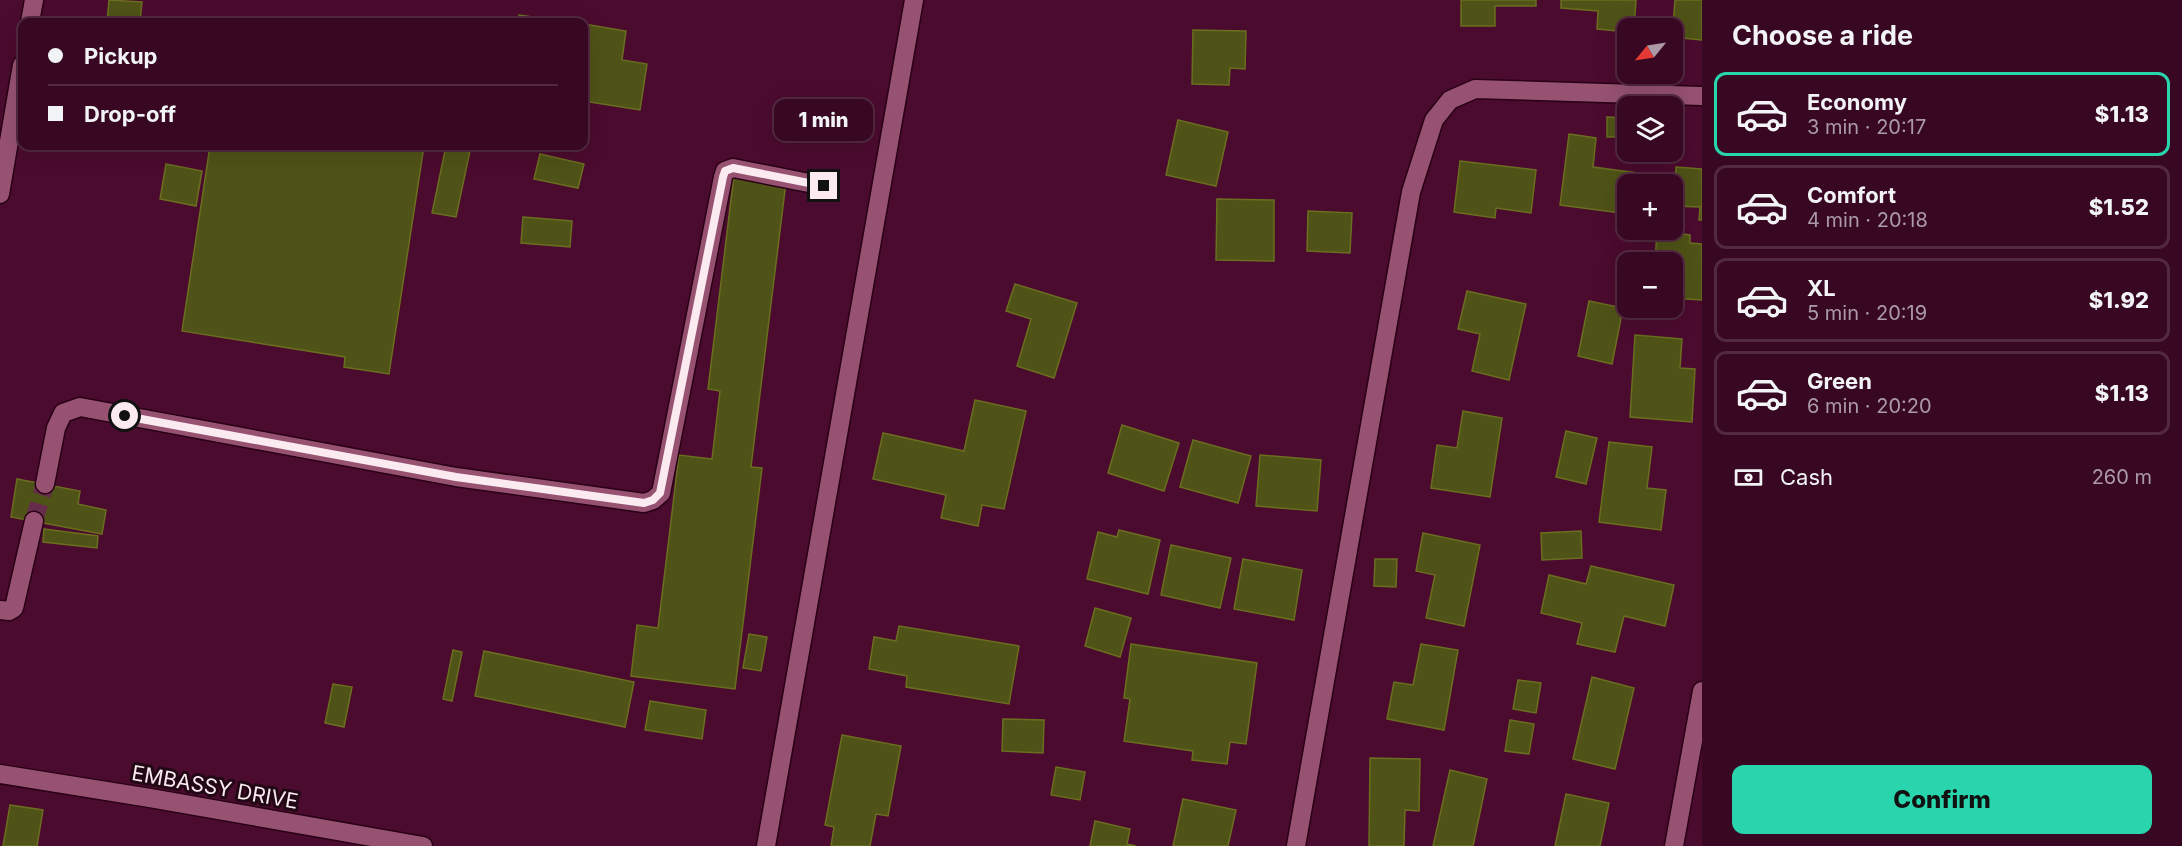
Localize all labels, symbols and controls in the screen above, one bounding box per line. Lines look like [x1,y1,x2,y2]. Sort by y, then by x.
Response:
north arrow [1617,18,1683,84]
map controls [1617,18,1683,318]
text: Choose a ride [1732,19,1913,52]
text: Pickup [84,43,158,69]
icon: car [1735,87,1789,141]
text: Economy [1807,89,1907,115]
button: layers [1617,96,1683,162]
callout: 1 min [774,99,874,141]
text: Drop-off [84,101,176,127]
text: $1.13 [2095,101,2149,127]
text: 1 min [798,108,849,132]
text: 3 min · 20:17 [1807,115,1926,139]
route end [810,172,837,199]
button: + [1617,174,1683,240]
icon: car [1735,180,1789,234]
text: Comfort [1807,182,1896,208]
text: $1.52 [2089,194,2149,220]
text: 4 min · 20:18 [1807,208,1928,232]
button: − [1617,252,1683,318]
icon: car [1735,273,1789,327]
text: XL [1807,275,1836,301]
text: $1.92 [2089,287,2149,313]
text: 5 min · 20:19 [1807,301,1927,325]
icon: car [1735,366,1789,420]
text: Green [1807,368,1872,394]
text: $1.13 [2095,380,2149,406]
text: 6 min · 20:20 [1807,394,1932,418]
route start [111,402,138,429]
icon: cash [1732,461,1765,494]
text: Cash [1780,464,1833,490]
text: 260 m [2092,465,2152,489]
street label: EMBASSY DRIVE [130,760,300,814]
button: Confirm [1732,765,2152,834]

